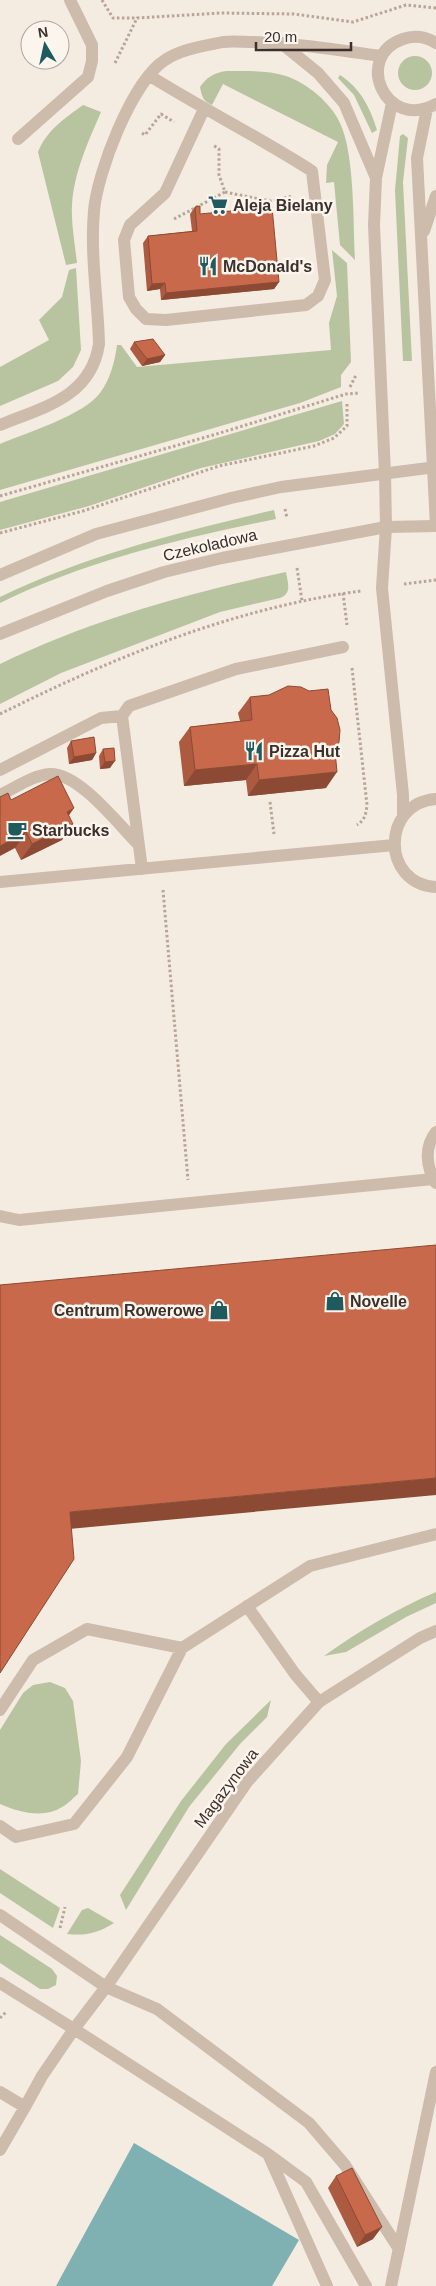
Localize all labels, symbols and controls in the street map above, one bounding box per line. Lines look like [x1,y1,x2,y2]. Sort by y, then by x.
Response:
north arrow [20,20,70,70]
scale bar [256,20,351,52]
text: N [37,23,49,41]
text: 20 m [264,28,297,45]
supermarket icon: Aleja Bielany [207,194,229,216]
place label: Aleja Bielany [233,197,333,214]
restaurant icon: McDonald's [197,255,219,277]
place label: McDonald's [223,258,312,275]
street label: Czekoladowa [161,526,259,564]
restaurant icon: Pizza Hut [243,740,265,762]
place label: Pizza Hut [269,743,341,760]
cafe icon: Starbucks [6,819,28,841]
place label: Starbucks [32,822,109,839]
shop icon: Novelle [324,1290,346,1312]
place label: Novelle [350,1293,407,1310]
shop icon: Centrum Rowerowe [208,1299,230,1321]
place label: Centrum Rowerowe [54,1302,204,1319]
street label: Magazynowa [191,1745,261,1831]

